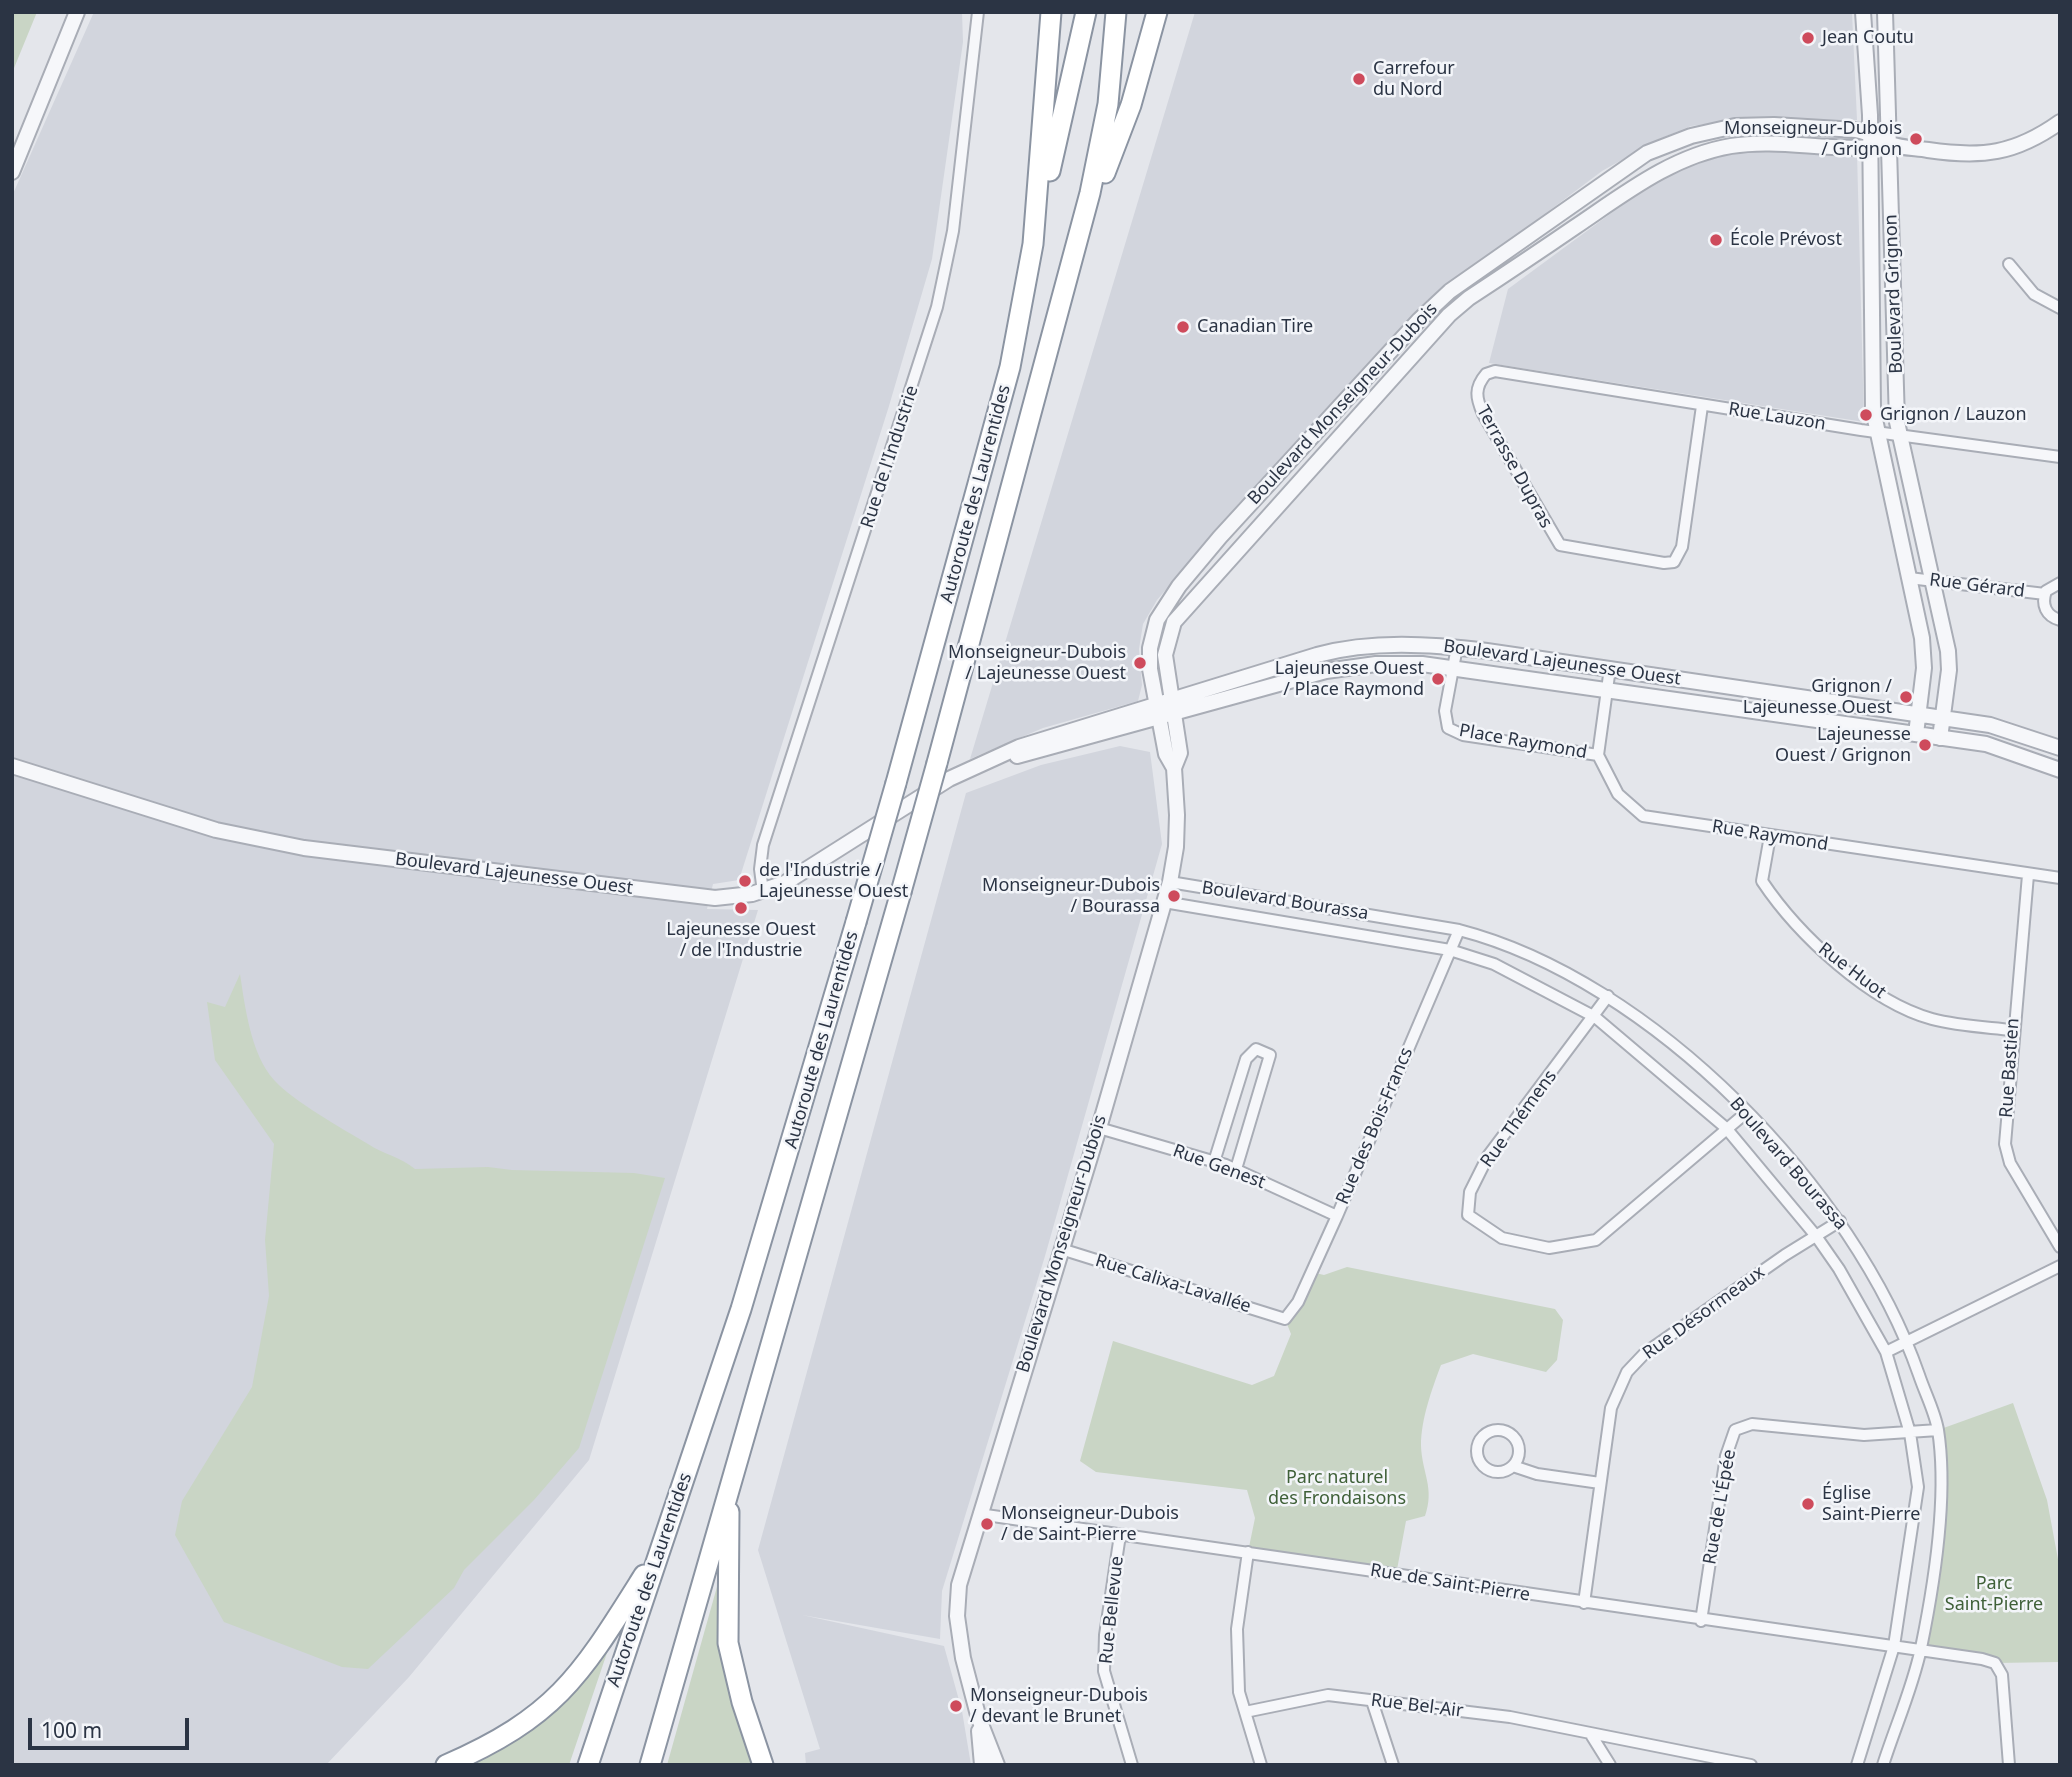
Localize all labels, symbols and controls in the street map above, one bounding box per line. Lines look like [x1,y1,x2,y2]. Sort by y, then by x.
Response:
place label: Jean Coutu [1822,27,1914,49]
marker: Jean Coutu [1800,30,1816,46]
place label: Carrefour du Nord [1373,58,1455,100]
marker: Carrefour du Nord [1351,71,1367,87]
place label: Monseigneur-Dubois / Grignon [1724,118,1902,160]
marker: Monseigneur-Dubois / Grignon [1908,131,1924,147]
street label: Boulevard Grignon [1880,214,1908,374]
place label: École Prévost [1730,229,1842,251]
marker: École Prévost [1708,232,1724,248]
street label: Boulevard Monseigneur-Dubois [1244,299,1442,509]
place label: Canadian Tire [1197,316,1313,338]
marker: Canadian Tire [1175,319,1191,335]
street label: Rue de l'Industrie [857,383,923,531]
street label: Autoroute des Laurentides [936,383,1016,605]
street label: Rue Lauzon [1727,399,1827,435]
street label: Terrasse Dupras [1471,402,1557,532]
place label: Grignon / Lauzon [1880,404,2027,426]
marker: Grignon / Lauzon [1858,407,1874,423]
street label: Rue Gérard [1928,569,2026,603]
street label: Boulevard Lajeunesse Ouest [1442,636,1682,690]
place label: Monseigneur-Dubois / Lajeunesse Ouest [948,642,1126,684]
marker: Monseigneur-Dubois / Lajeunesse Ouest [1132,655,1148,671]
place label: Lajeunesse Ouest / Place Raymond [1275,658,1424,700]
marker: Lajeunesse Ouest / Place Raymond [1430,671,1446,687]
place label: Grignon / Lajeunesse Ouest [1743,676,1892,718]
marker: Grignon / Lajeunesse Ouest [1898,689,1914,705]
street label: Place Raymond [1457,720,1589,764]
place label: Lajeunesse Ouest / Grignon [1775,724,1911,766]
marker: Lajeunesse Ouest / Grignon [1917,737,1933,753]
street label: Rue Raymond [1710,816,1830,856]
street label: Boulevard Lajeunesse Ouest [394,849,634,899]
place label: de l'Industrie / Lajeunesse Ouest [759,860,908,903]
marker: de l'Industrie / Lajeunesse Ouest [737,873,753,889]
place label: Monseigneur-Dubois / Bourassa [982,875,1160,917]
street label: Boulevard Bourassa [1200,877,1370,925]
marker: Monseigneur-Dubois / Bourassa [1166,888,1182,904]
marker: Lajeunesse Ouest / de l'Industrie [733,900,749,916]
place label: Lajeunesse Ouest / de l'Industrie [666,919,816,962]
street label: Autoroute des Laurentides [781,929,863,1151]
street label: Rue Huot [1814,939,1890,1003]
street label: Rue Bastien [1996,1017,2024,1119]
street label: Rue des Bois-Francs [1332,1044,1418,1208]
street label: Rue Thémens [1476,1066,1562,1172]
street label: Boulevard Bourassa [1725,1093,1851,1235]
street label: Boulevard Monseigneur-Dubois [1012,1113,1112,1375]
street label: Rue Genest [1170,1140,1268,1194]
street label: Rue Calixa-Lavallée [1093,1250,1253,1318]
street label: Rue Désormeaux [1639,1262,1769,1364]
street label: Rue de L'Épée [1699,1448,1741,1566]
park label: Parc naturel des Frondaisons [1268,1467,1406,1510]
street label: Autoroute des Laurentides [603,1470,697,1690]
place label: Église Saint-Pierre [1822,1483,1920,1526]
marker: Église Saint-Pierre [1800,1496,1816,1512]
place label: Monseigneur-Dubois / de Saint-Pierre [1001,1503,1179,1546]
marker: Monseigneur-Dubois / de Saint-Pierre [979,1516,995,1532]
street label: Rue Bellevue [1096,1555,1128,1665]
street label: Rue de Saint-Pierre [1369,1560,1531,1606]
park label: Parc Saint-Pierre [1945,1573,2043,1616]
place label: Monseigneur-Dubois / devant le Brunet [970,1685,1148,1728]
street label: Rue Bel-Air [1370,1690,1464,1722]
marker: Monseigneur-Dubois / devant le Brunet [948,1698,964,1714]
scale bar [32,1704,192,1748]
text: 100 m [41,1716,102,1744]

